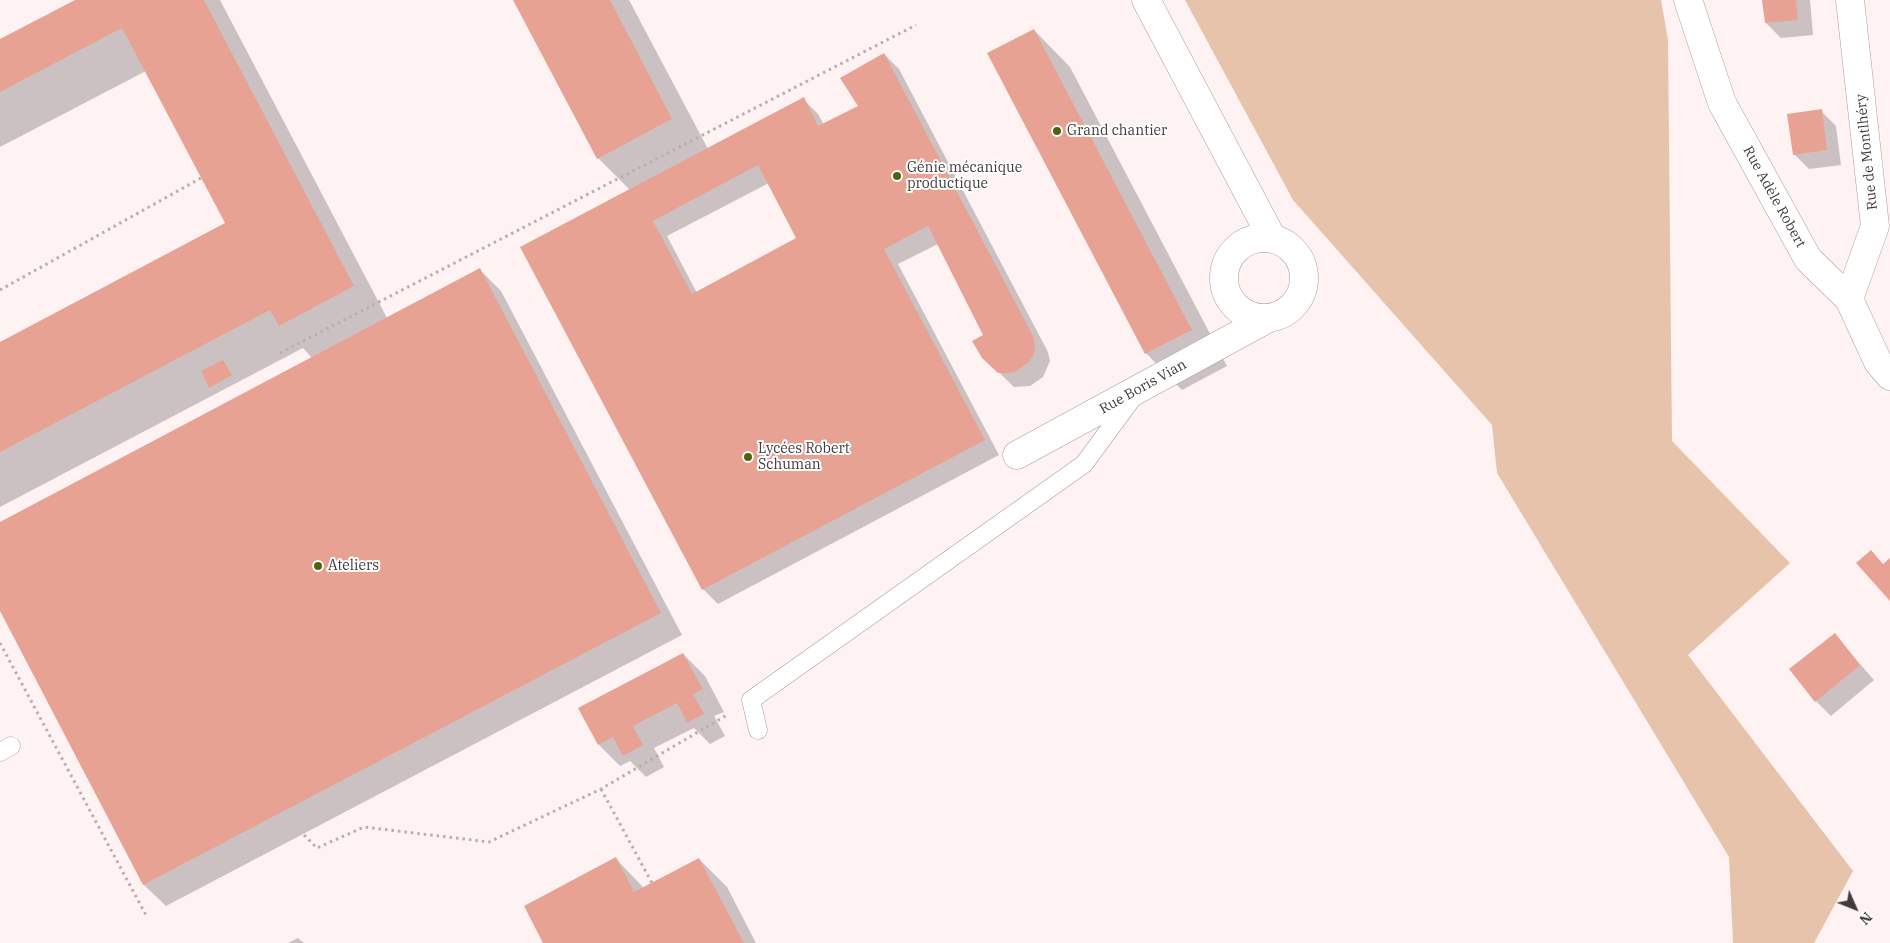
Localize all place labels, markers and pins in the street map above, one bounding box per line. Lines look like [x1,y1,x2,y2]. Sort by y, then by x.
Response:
place label: Grand chantier [1067,123,1167,139]
marker: Grand chantier [1051,125,1063,137]
place label: Génie mécanique productique [907,160,1022,192]
marker: Génie mécanique productique [891,170,903,182]
place label: Lycées Robert Schuman [758,441,850,474]
marker: Lycées Robert Schuman [742,451,754,463]
place label: Ateliers [328,558,379,574]
marker: Ateliers [312,560,324,572]

